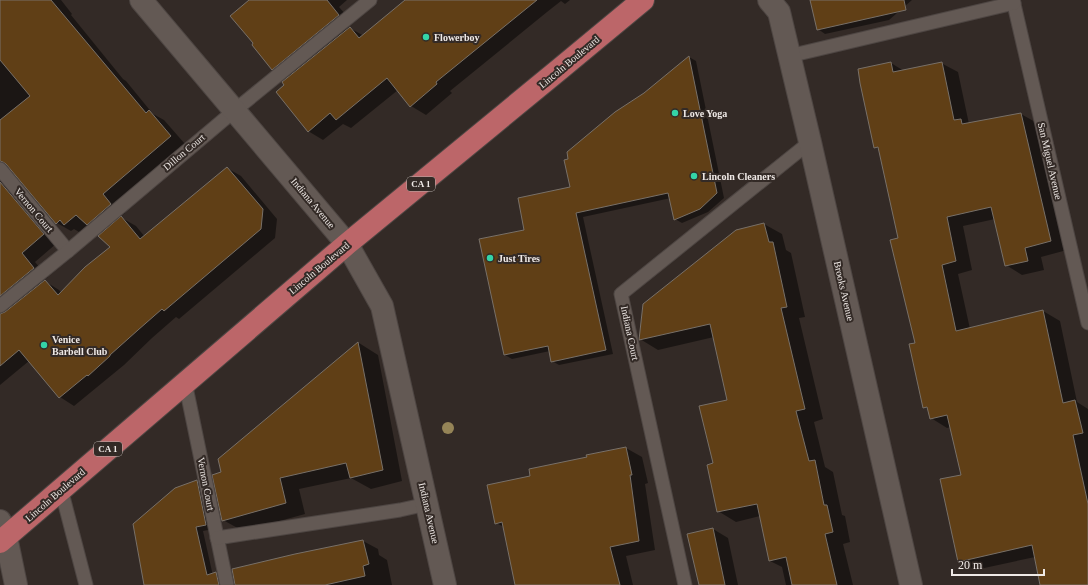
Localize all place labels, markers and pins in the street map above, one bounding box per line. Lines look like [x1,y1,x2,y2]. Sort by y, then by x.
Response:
marker: Flowerboy [421,32,431,42]
place label: Flowerboy [434,32,480,43]
marker: Love Yoga [670,108,680,118]
place label: Love Yoga [683,108,727,119]
marker: Lincoln Cleaners [689,171,699,181]
place label: Lincoln Cleaners [702,171,775,182]
marker: Just Tires [485,253,495,263]
place label: Just Tires [498,253,540,264]
place label: Venice Barbell Club [52,334,108,357]
marker: Venice Barbell Club [39,340,49,350]

